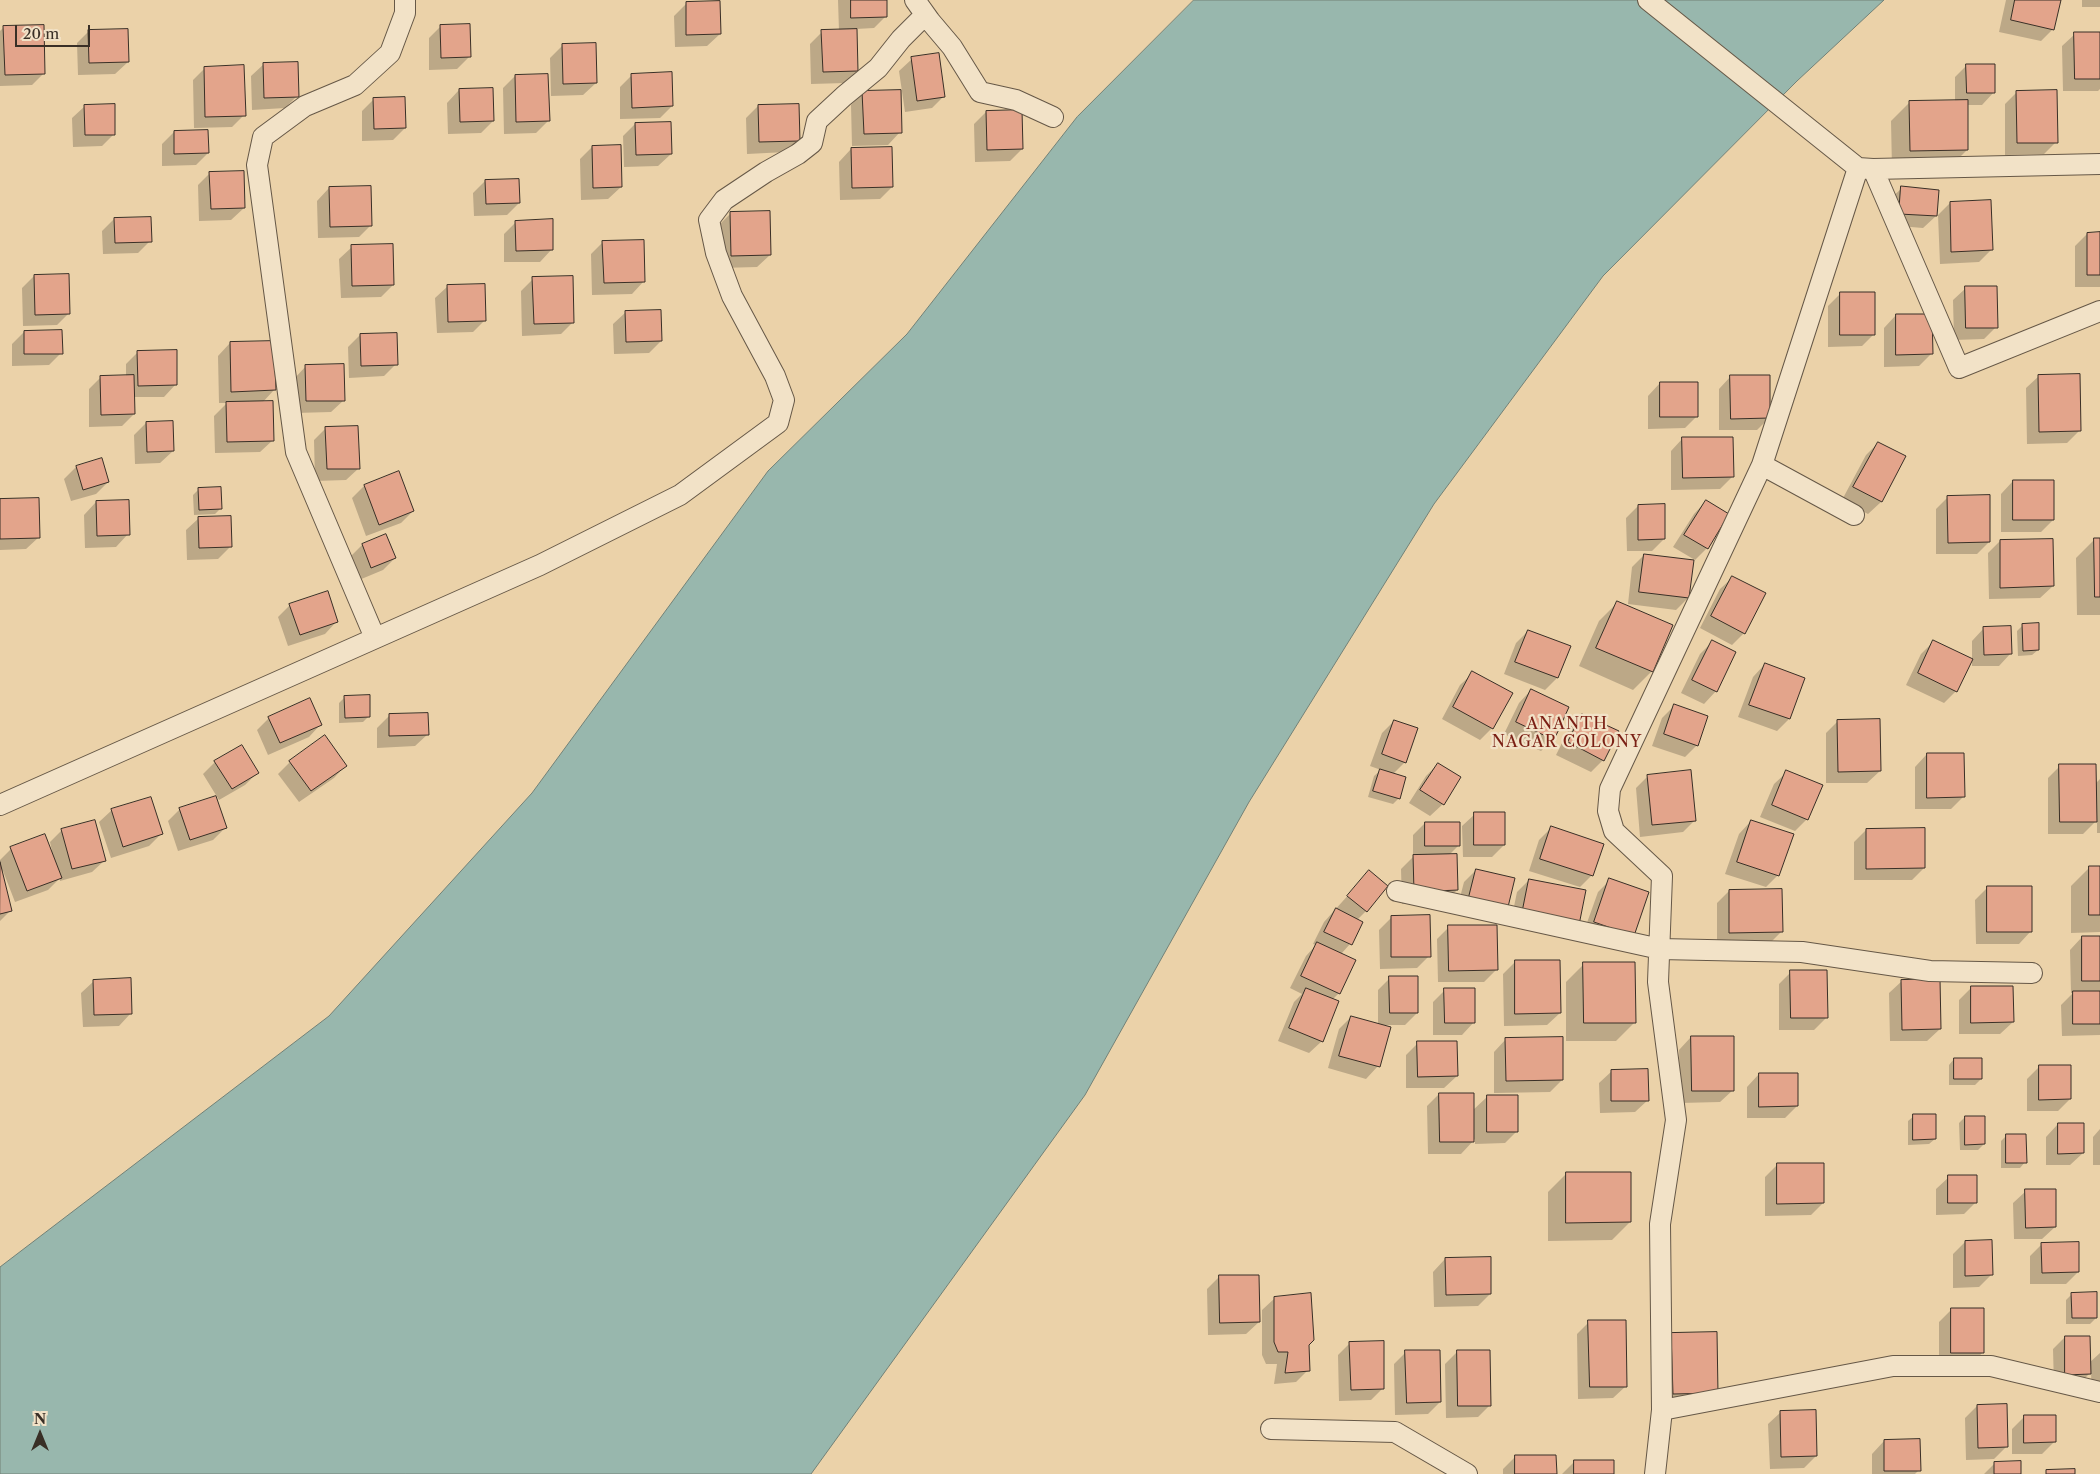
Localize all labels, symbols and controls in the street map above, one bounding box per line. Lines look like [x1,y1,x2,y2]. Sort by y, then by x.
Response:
scale bar [18,15,92,47]
text: 20 m [23,24,59,43]
district label: ANANTH NAGAR COLONY [1490,714,1644,752]
north arrow [15,1409,65,1459]
text: N [34,1410,46,1428]

